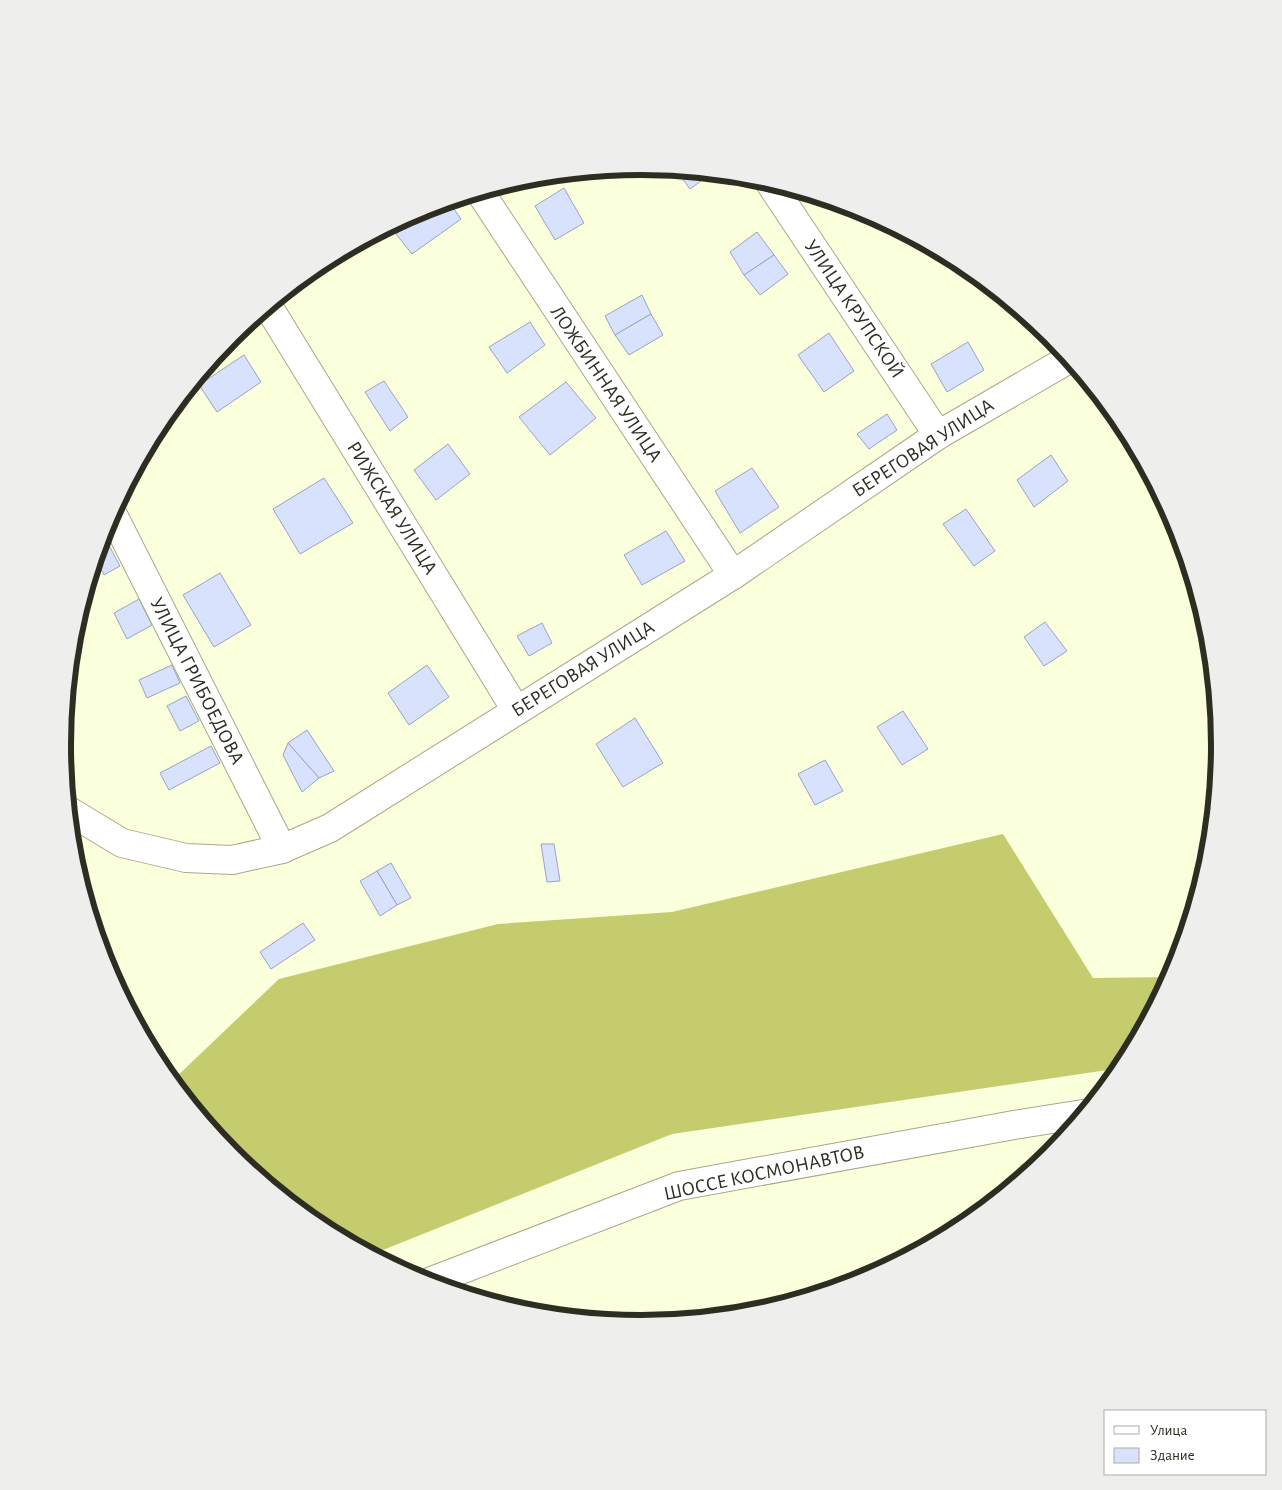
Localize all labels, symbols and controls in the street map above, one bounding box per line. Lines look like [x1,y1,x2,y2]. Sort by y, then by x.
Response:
street label: УЛИЦА КРУПСКОЙ [800,236,908,382]
street label: ЛОЖБИННАЯ УЛИЦА [546,302,666,466]
street label: БЕРЕГОВАЯ УЛИЦА [849,395,998,501]
street label: РИЖСКАЯ УЛИЦА [343,438,441,578]
street label: УЛИЦА ГРИБОЕДОВА [146,594,248,768]
street label: БЕРЕГОВАЯ УЛИЦА [508,617,658,721]
street label: ШОССЕ КОСМОНАВТОВ [662,1142,866,1204]
legend [1104,1410,1267,1475]
text: Улица [1150,1423,1187,1438]
text: Здание [1150,1448,1195,1463]

